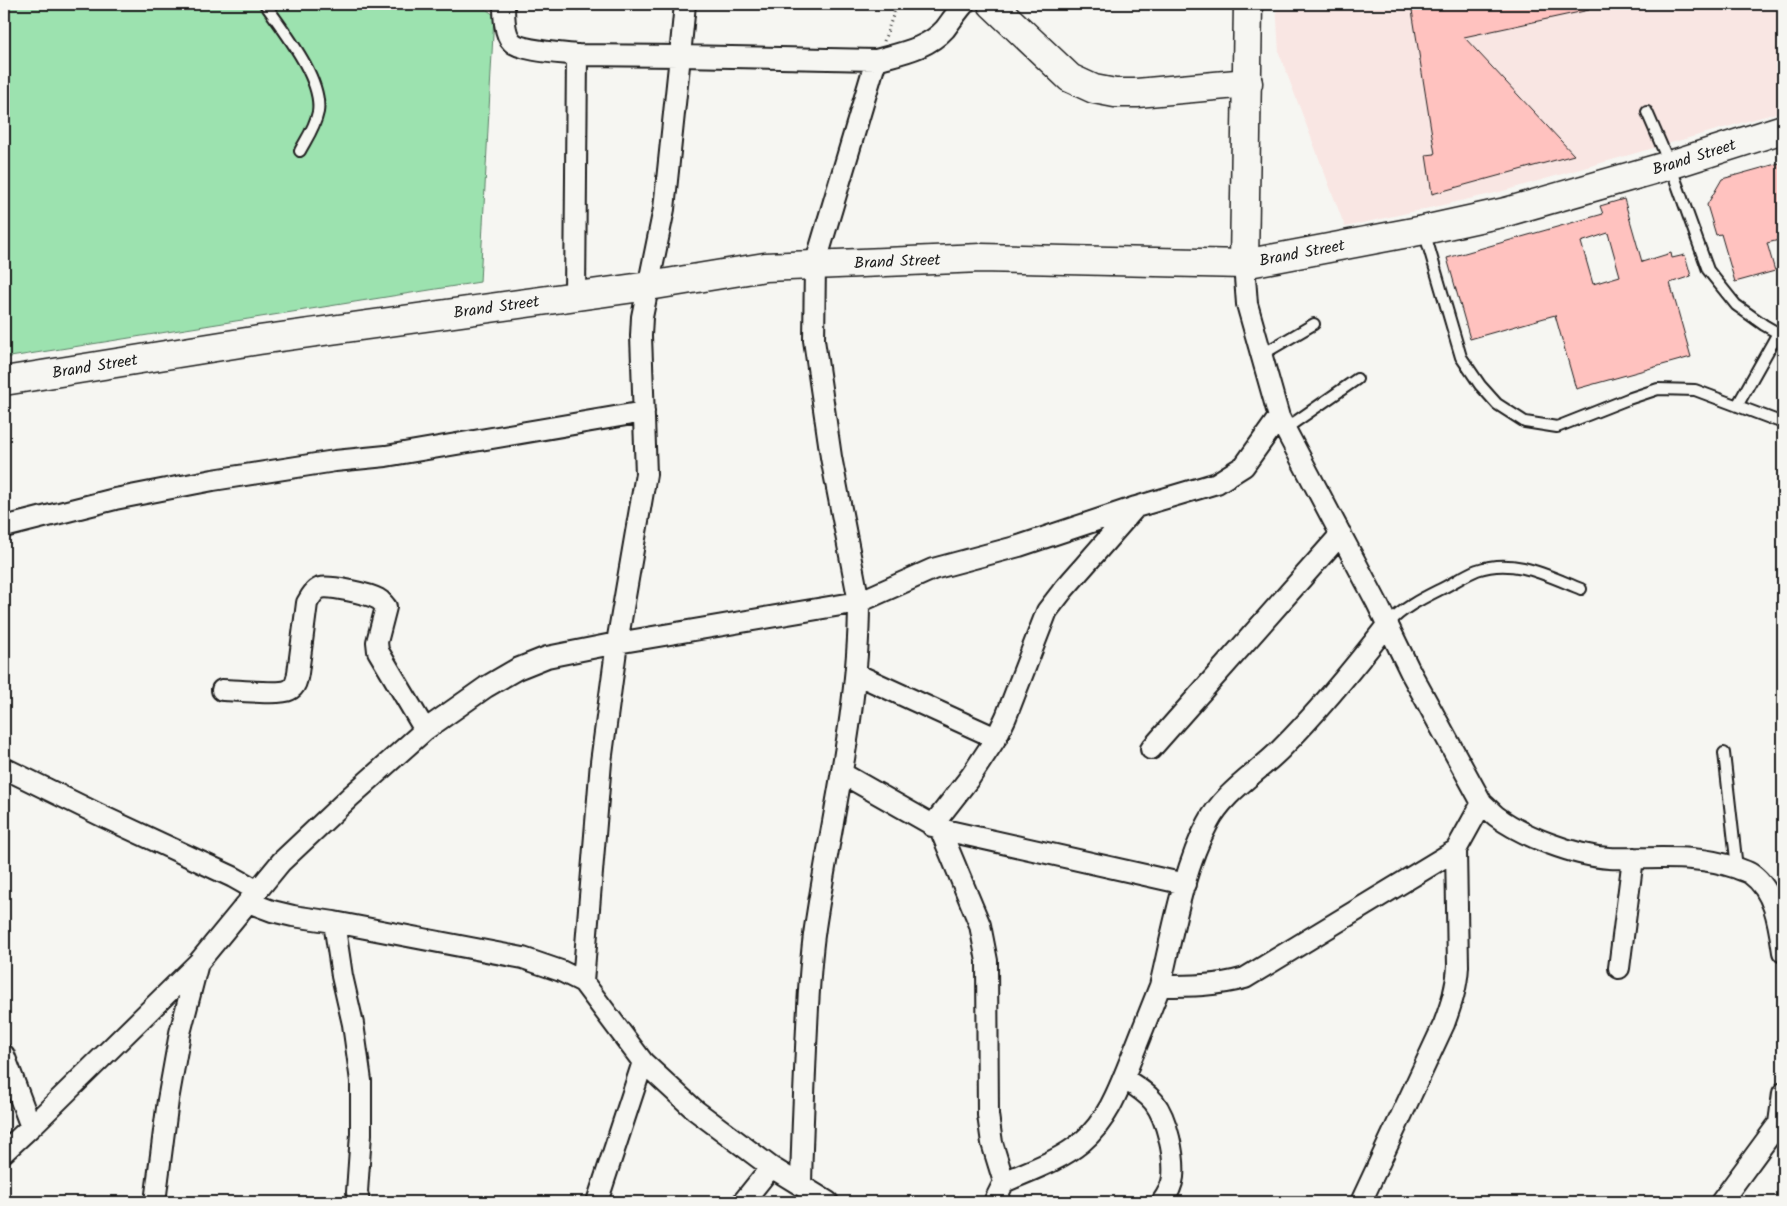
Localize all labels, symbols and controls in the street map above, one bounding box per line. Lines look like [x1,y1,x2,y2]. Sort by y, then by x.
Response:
street label: Brand Street [1649,132,1740,182]
street label: Brand Street [1257,233,1348,273]
street label: Brand Street [854,247,942,276]
street label: Brand Street [452,289,542,325]
street label: Brand Street [50,347,140,386]

